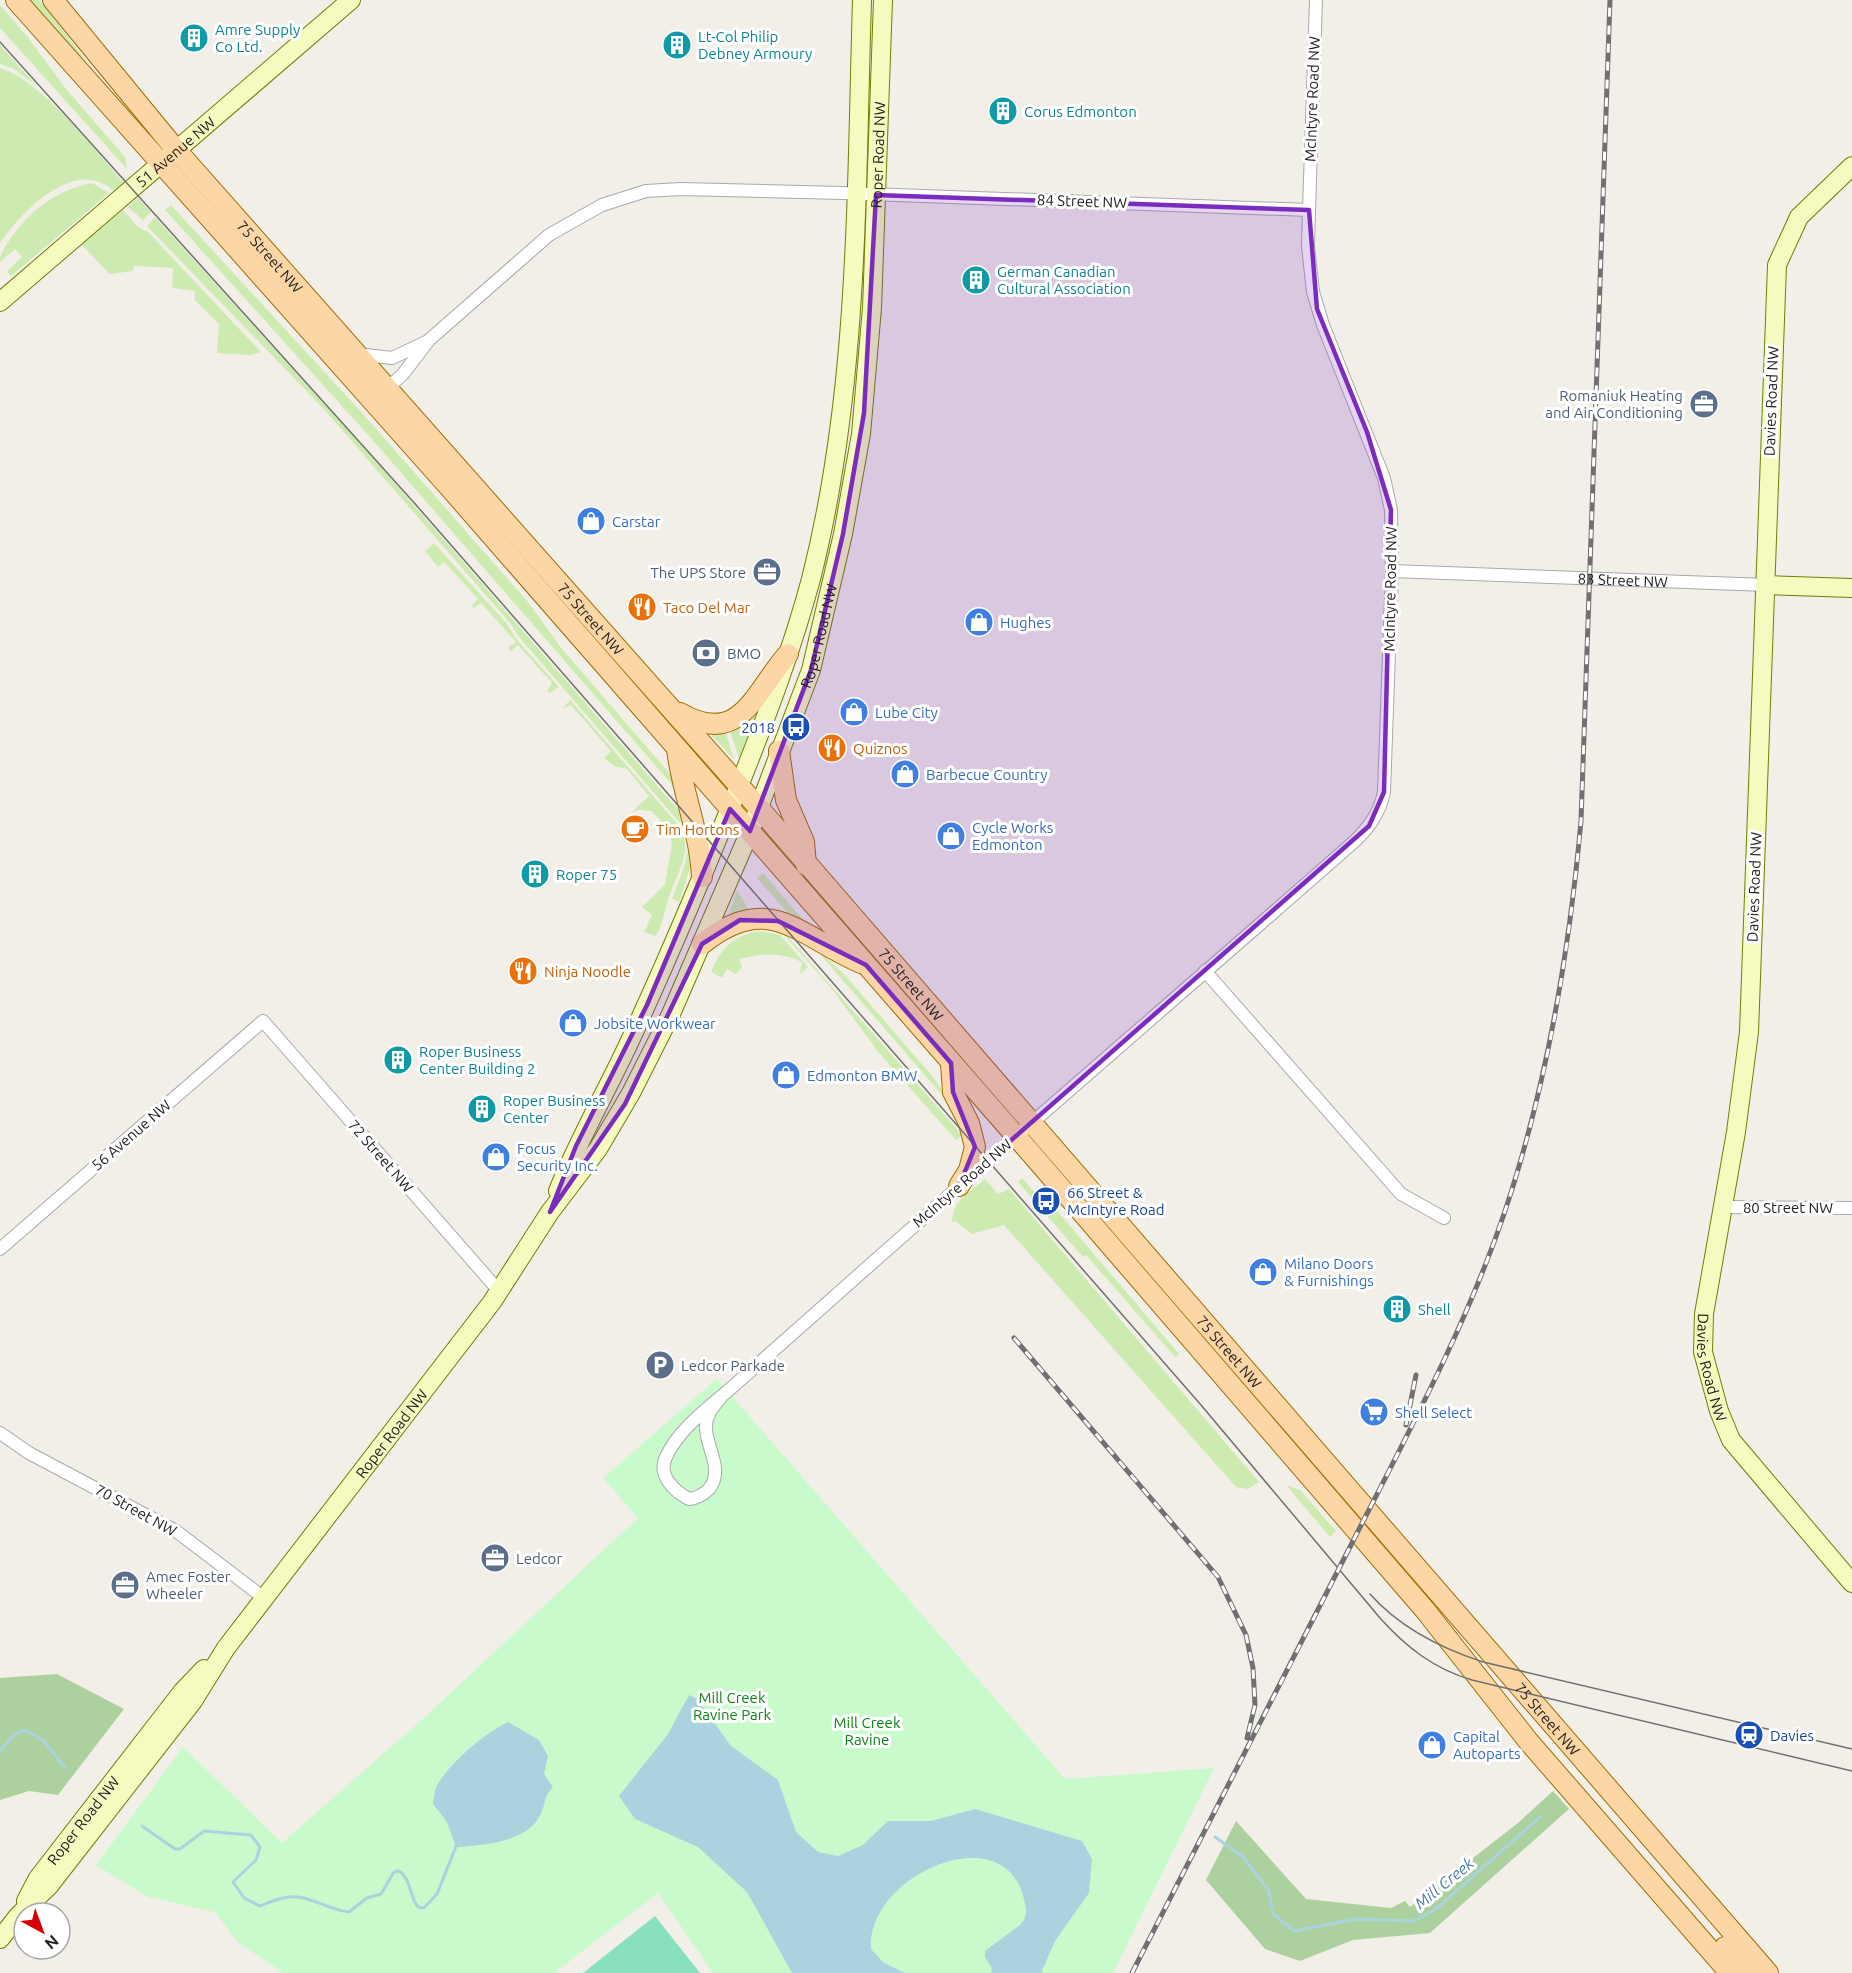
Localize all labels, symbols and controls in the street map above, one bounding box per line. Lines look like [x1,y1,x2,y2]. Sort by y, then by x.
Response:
place label: Amre Supply Co Ltd. [215,21,300,55]
building icon: Amre Supply Co Ltd. [178,22,210,54]
place label: Lt-Col Philip Debney Armoury [698,28,812,62]
building icon: Lt-Col Philip Debney Armoury [661,29,693,61]
street label: McIntyre Road NW [1301,36,1323,162]
building icon: Corus Edmonton [987,95,1019,127]
street label: Roper Road NW [867,101,888,209]
place label: Corus Edmonton [1024,103,1137,120]
street label: 51 Avenue NW [132,113,218,190]
street label: 84 Street NW [1037,191,1128,211]
street label: 75 Street NW [234,217,307,296]
place label: German Canadian Cultural Association [997,263,1131,297]
building icon: German Canadian Cultural Association [960,264,992,296]
street label: Davies Road NW [1761,346,1781,456]
place label: Romaniuk Heating and Air Conditioning [1545,387,1683,421]
office icon: Romaniuk Heating and Air Conditioning [1688,388,1720,420]
shop icon: Carstar [575,505,607,537]
place label: Carstar [612,513,661,530]
street label: McIntyre Road NW [1380,526,1400,652]
office icon: The UPS Store [751,556,783,588]
place label: The UPS Store [650,564,746,581]
street label: 83 Street NW [1577,569,1668,590]
street label: 75 Street NW [555,579,628,658]
street label: Roper Road NW [797,582,840,690]
restaurant icon: Taco Del Mar [626,591,658,623]
place label: Taco Del Mar [663,599,751,616]
shop icon: Hughes [963,606,995,638]
place label: Hughes [1000,614,1051,631]
bank icon: BMO [690,637,722,669]
place label: BMO [727,645,761,662]
shop icon: Lube City [838,696,870,728]
place label: Lube City [875,704,938,721]
bus stop icon: 2018 [780,711,812,743]
place label: 2018 [741,719,775,736]
restaurant icon: Quiznos [816,732,848,764]
place label: Quiznos [853,740,908,757]
shop icon: Barbecue Country [889,758,921,790]
place label: Barbecue Country [926,766,1047,783]
cafe icon: Tim Hortons [619,813,651,845]
place label: Cycle Works Edmonton [972,819,1053,853]
shop icon: Cycle Works Edmonton [935,820,967,852]
place label: Tim Hortons [656,821,739,838]
street label: Davies Road NW [1744,832,1764,942]
building icon: Roper 75 [519,858,551,890]
place label: Roper 75 [556,866,617,883]
street label: 75 Street NW [875,944,947,1024]
restaurant icon: Ninja Noodle [507,955,539,987]
place label: Ninja Noodle [544,963,631,980]
shop icon: Jobsite Workwear [557,1007,589,1039]
place label: Jobsite Workwear [594,1015,716,1032]
place label: Roper Business Center Building 2 [419,1043,535,1077]
building icon: Roper Business Center Building 2 [382,1044,414,1076]
shop icon: Edmonton BMW [770,1059,802,1091]
place label: Edmonton BMW [807,1067,918,1084]
place label: Roper Business Center [503,1092,605,1126]
building icon: Roper Business Center [466,1093,498,1125]
street label: 56 Avenue NW [88,1096,174,1174]
street label: 72 Street NW [345,1116,417,1196]
street label: McIntyre Road NW [909,1135,1015,1231]
place label: Focus Security Inc. [517,1140,598,1174]
shop icon: Focus Security Inc. [480,1141,512,1173]
place label: 66 Street & McIntyre Road [1067,1184,1165,1218]
bus stop icon: 66 Street & McIntyre Road [1030,1185,1062,1217]
street label: 80 Street NW [1743,1199,1833,1216]
place label: Milano Doors & Furnishings [1284,1255,1374,1289]
shop icon: Milano Doors & Furnishings [1247,1256,1279,1288]
building icon: Shell [1381,1293,1413,1325]
place label: Shell [1418,1301,1451,1318]
street label: 75 Street NW [1194,1312,1266,1391]
street label: Davies Road NW [1695,1313,1731,1424]
parking icon: Ledcor Parkade [644,1349,676,1381]
place label: Ledcor Parkade [681,1357,785,1374]
street label: Roper Road NW [352,1386,430,1481]
supermarket icon: Shell Select [1358,1396,1390,1428]
place label: Shell Select [1395,1404,1472,1421]
street label: 70 Street NW [92,1481,180,1539]
office icon: Ledcor [479,1542,511,1574]
place label: Ledcor [516,1550,562,1567]
place label: Amec Foster Wheeler [146,1568,231,1602]
office icon: Amec Foster Wheeler [109,1569,141,1601]
street label: 75 Street NW [1512,1679,1584,1759]
park label: Mill Creek Ravine Park [693,1689,771,1723]
park label: Mill Creek Ravine [834,1714,901,1748]
station icon: Davies [1733,1719,1765,1751]
place label: Davies [1770,1727,1814,1744]
place label: Capital Autoparts [1453,1728,1521,1762]
shop icon: Capital Autoparts [1416,1729,1448,1761]
street label: Roper Road NW [43,1773,122,1868]
water label: Mill Creek [1411,1853,1478,1912]
north arrow [12,1901,72,1961]
text: N [41,1932,62,1953]

